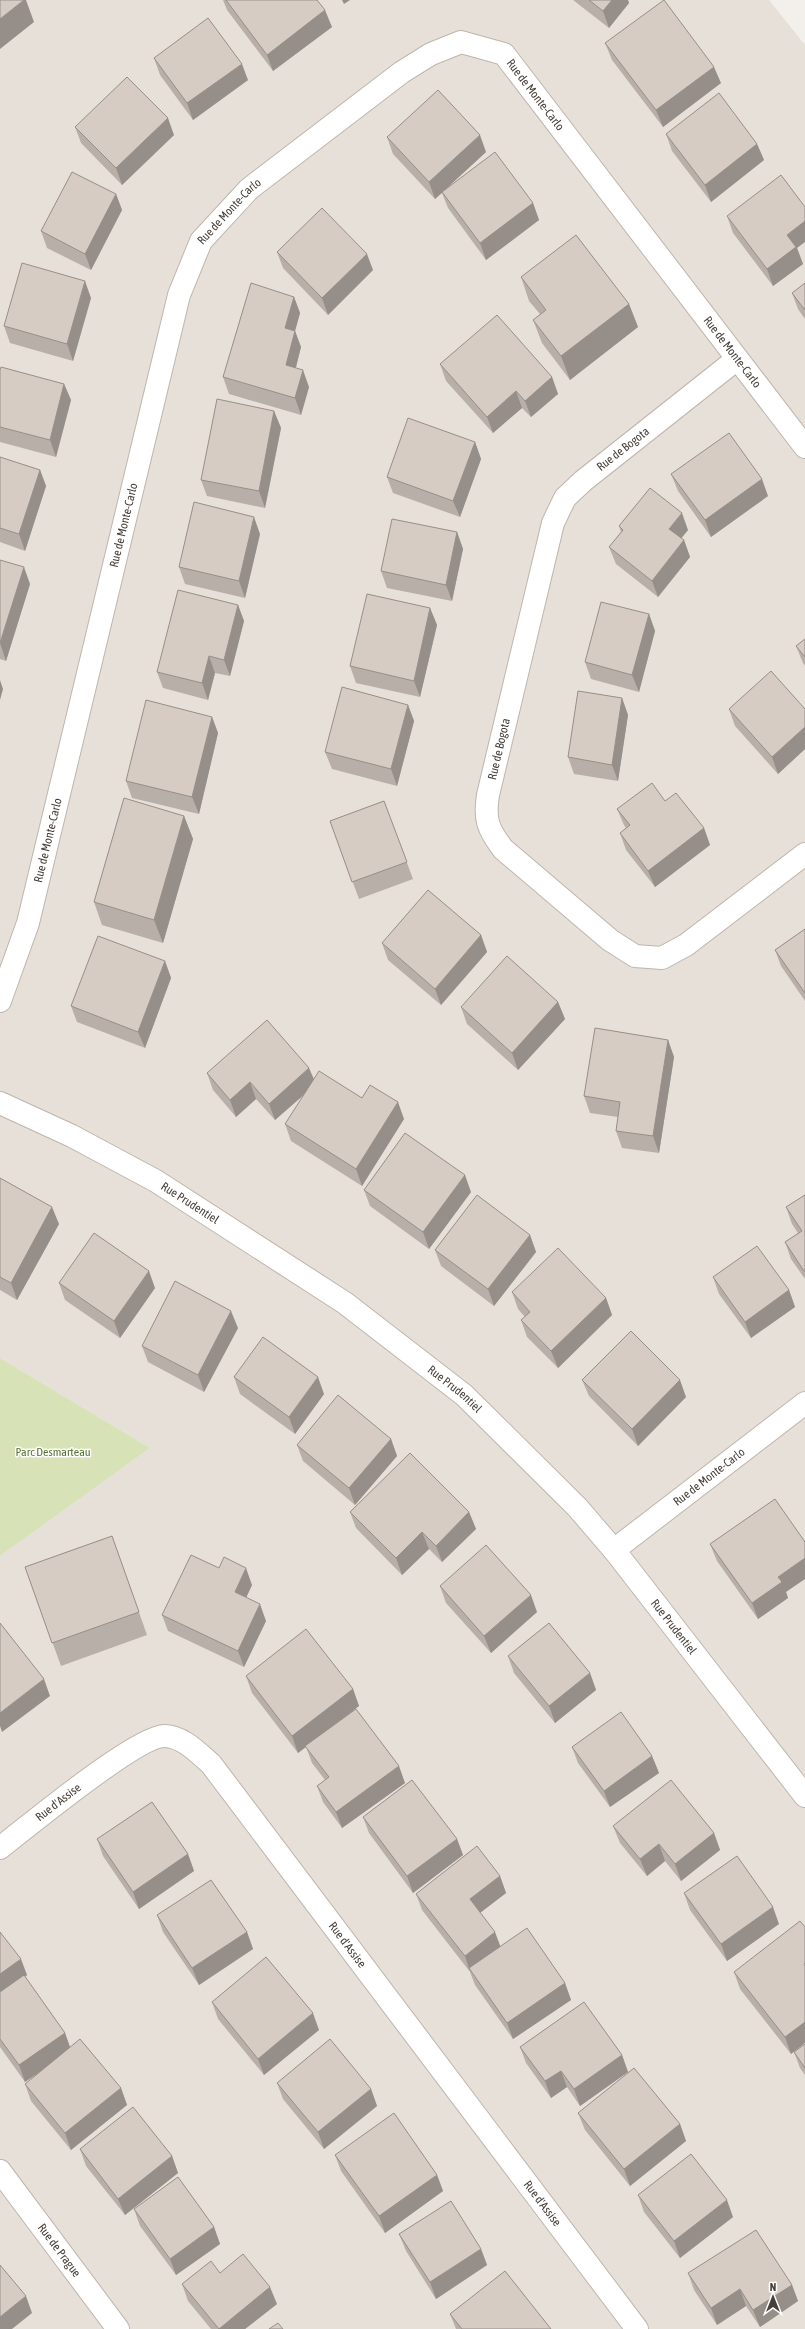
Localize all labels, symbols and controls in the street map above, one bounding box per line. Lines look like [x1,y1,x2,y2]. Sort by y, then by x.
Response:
street label: Rue de Monte-Carlo [503,56,567,134]
street label: Rue de Monte-Carlo [194,175,264,247]
street label: Rue de Monte-Carlo [700,314,764,391]
street label: Rue de Bogota [594,424,652,474]
street label: Rue de Monte-Carlo [107,481,141,569]
street label: Rue de Bogota [485,717,513,781]
street label: Rue de Monte-Carlo [31,796,65,884]
street label: Rue Prudentiel [159,1179,222,1227]
street label: Rue Prudentiel [425,1363,485,1416]
park label: Parc Desmarteau [15,1445,91,1459]
street label: Rue de Monte-Carlo [671,1445,748,1509]
street label: Rue Prudentiel [648,1596,700,1658]
street label: Rue d'Assise [33,1780,84,1824]
street label: Rue d'Assise [326,1919,369,1970]
street label: Rue d'Assise [521,2178,564,2229]
street label: Rue de Prague [35,2221,84,2280]
north arrow [753,2277,793,2317]
text: N [770,2281,776,2293]

